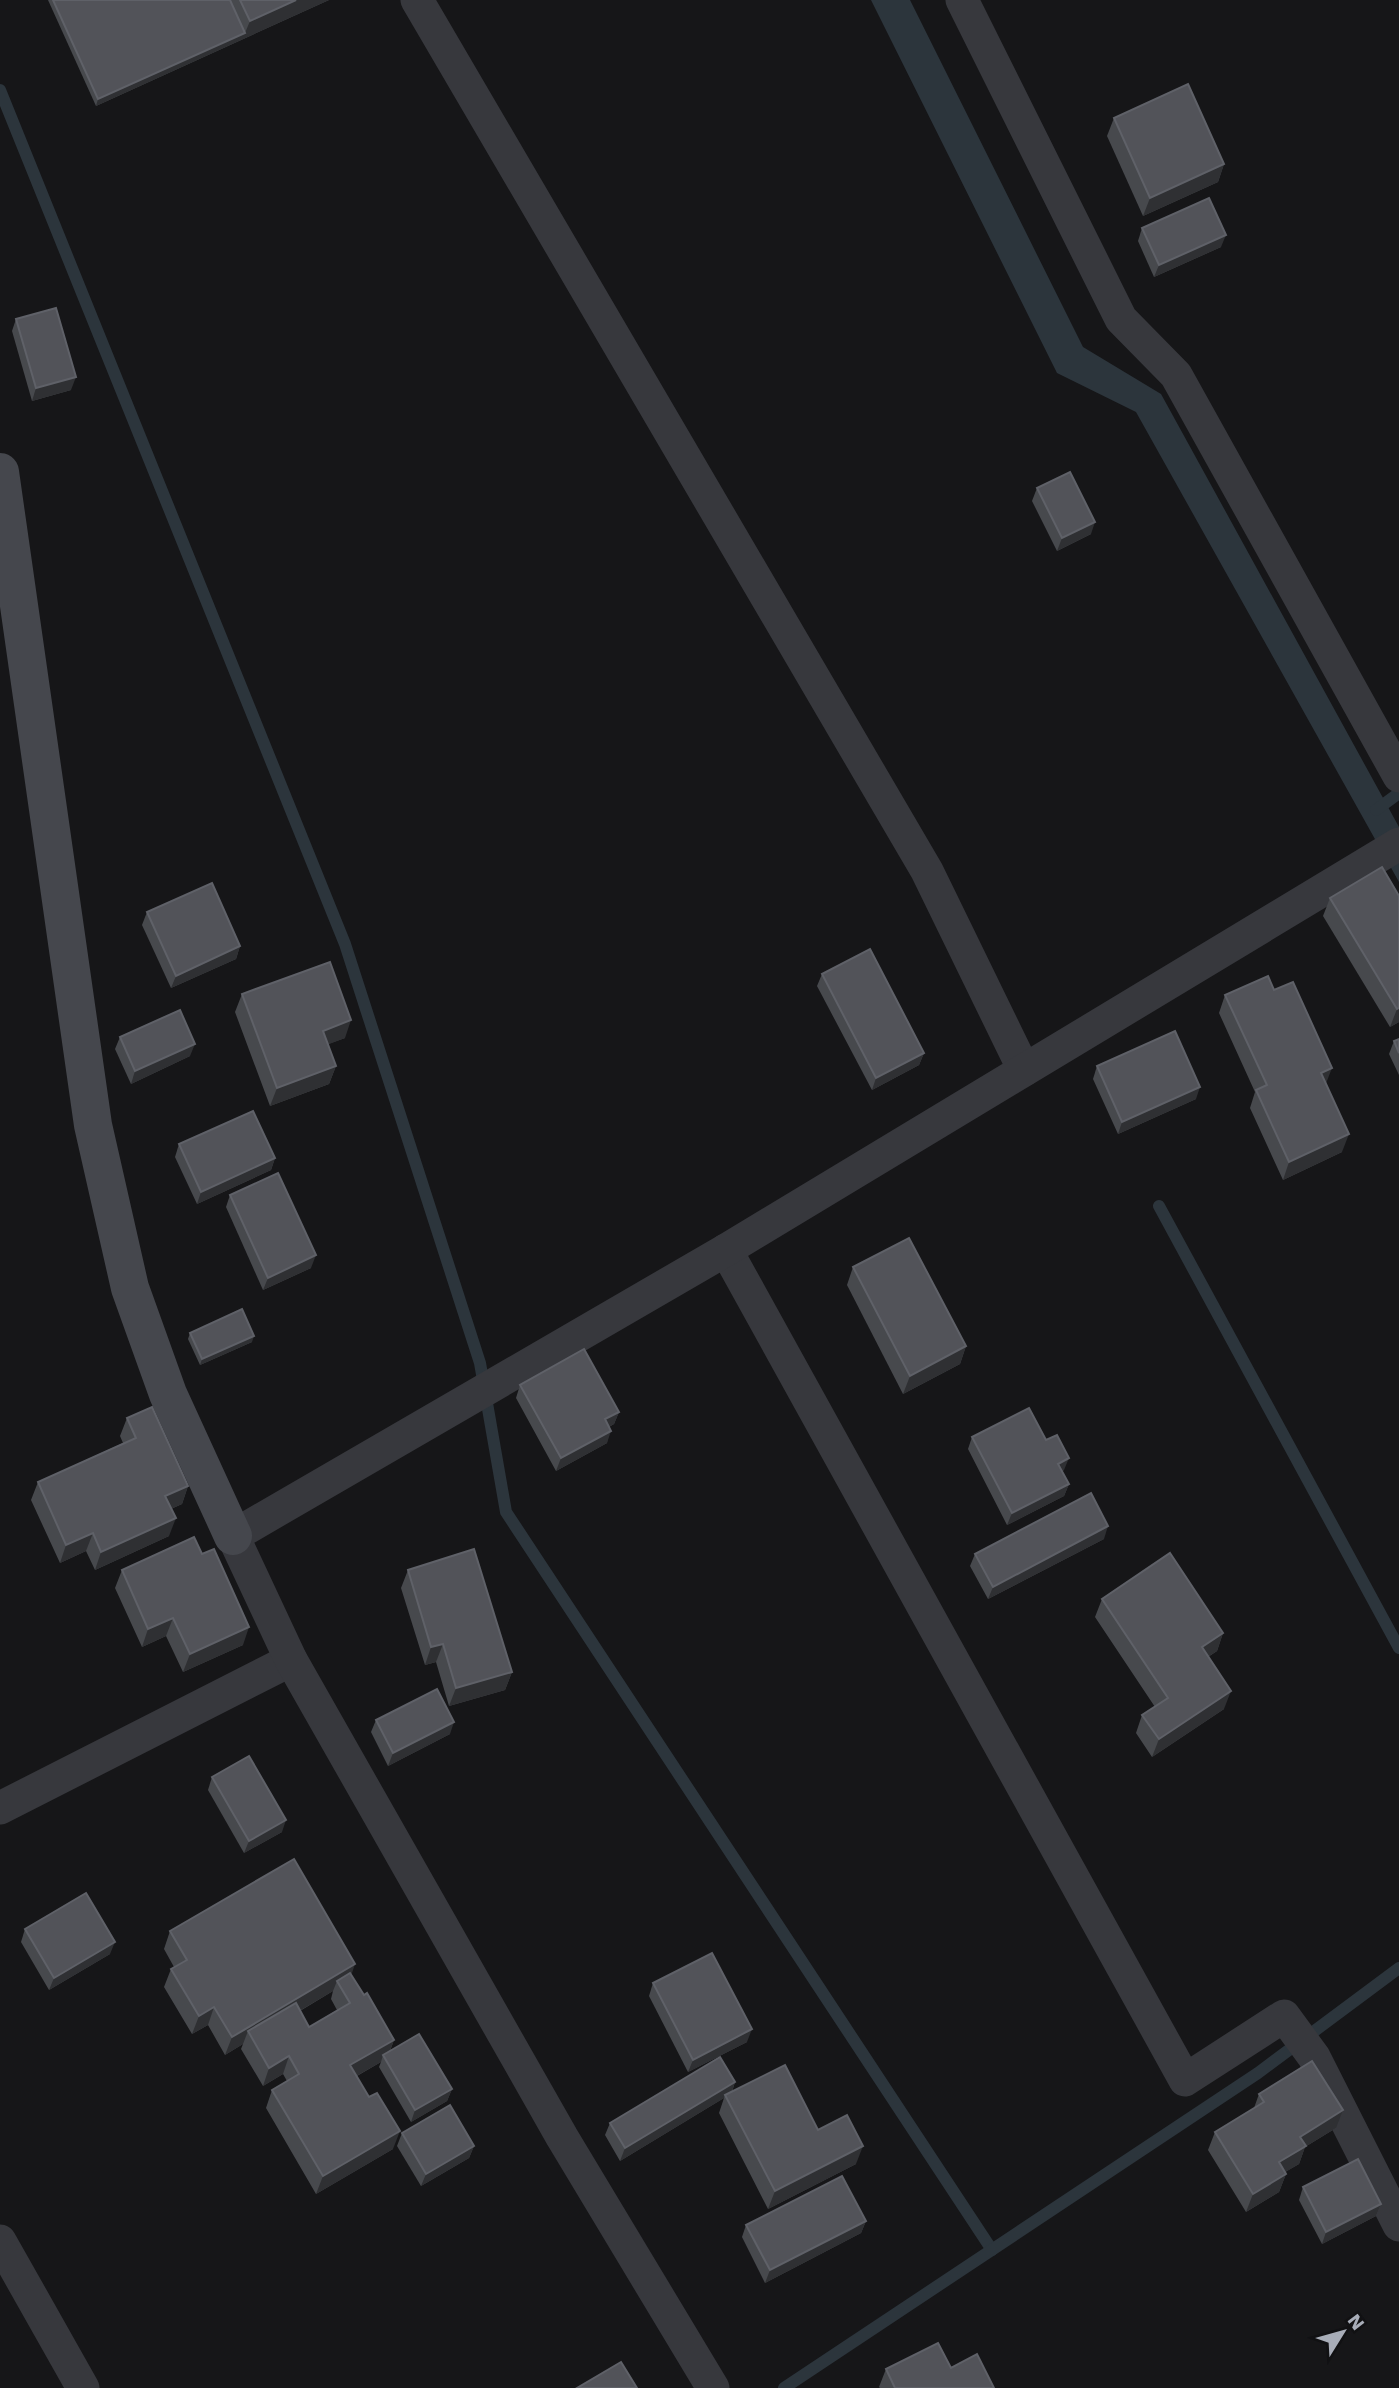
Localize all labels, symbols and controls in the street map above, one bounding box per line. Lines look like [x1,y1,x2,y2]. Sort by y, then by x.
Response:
north arrow [1308,2297,1378,2367]
text: N [1343,2310,1370,2335]

